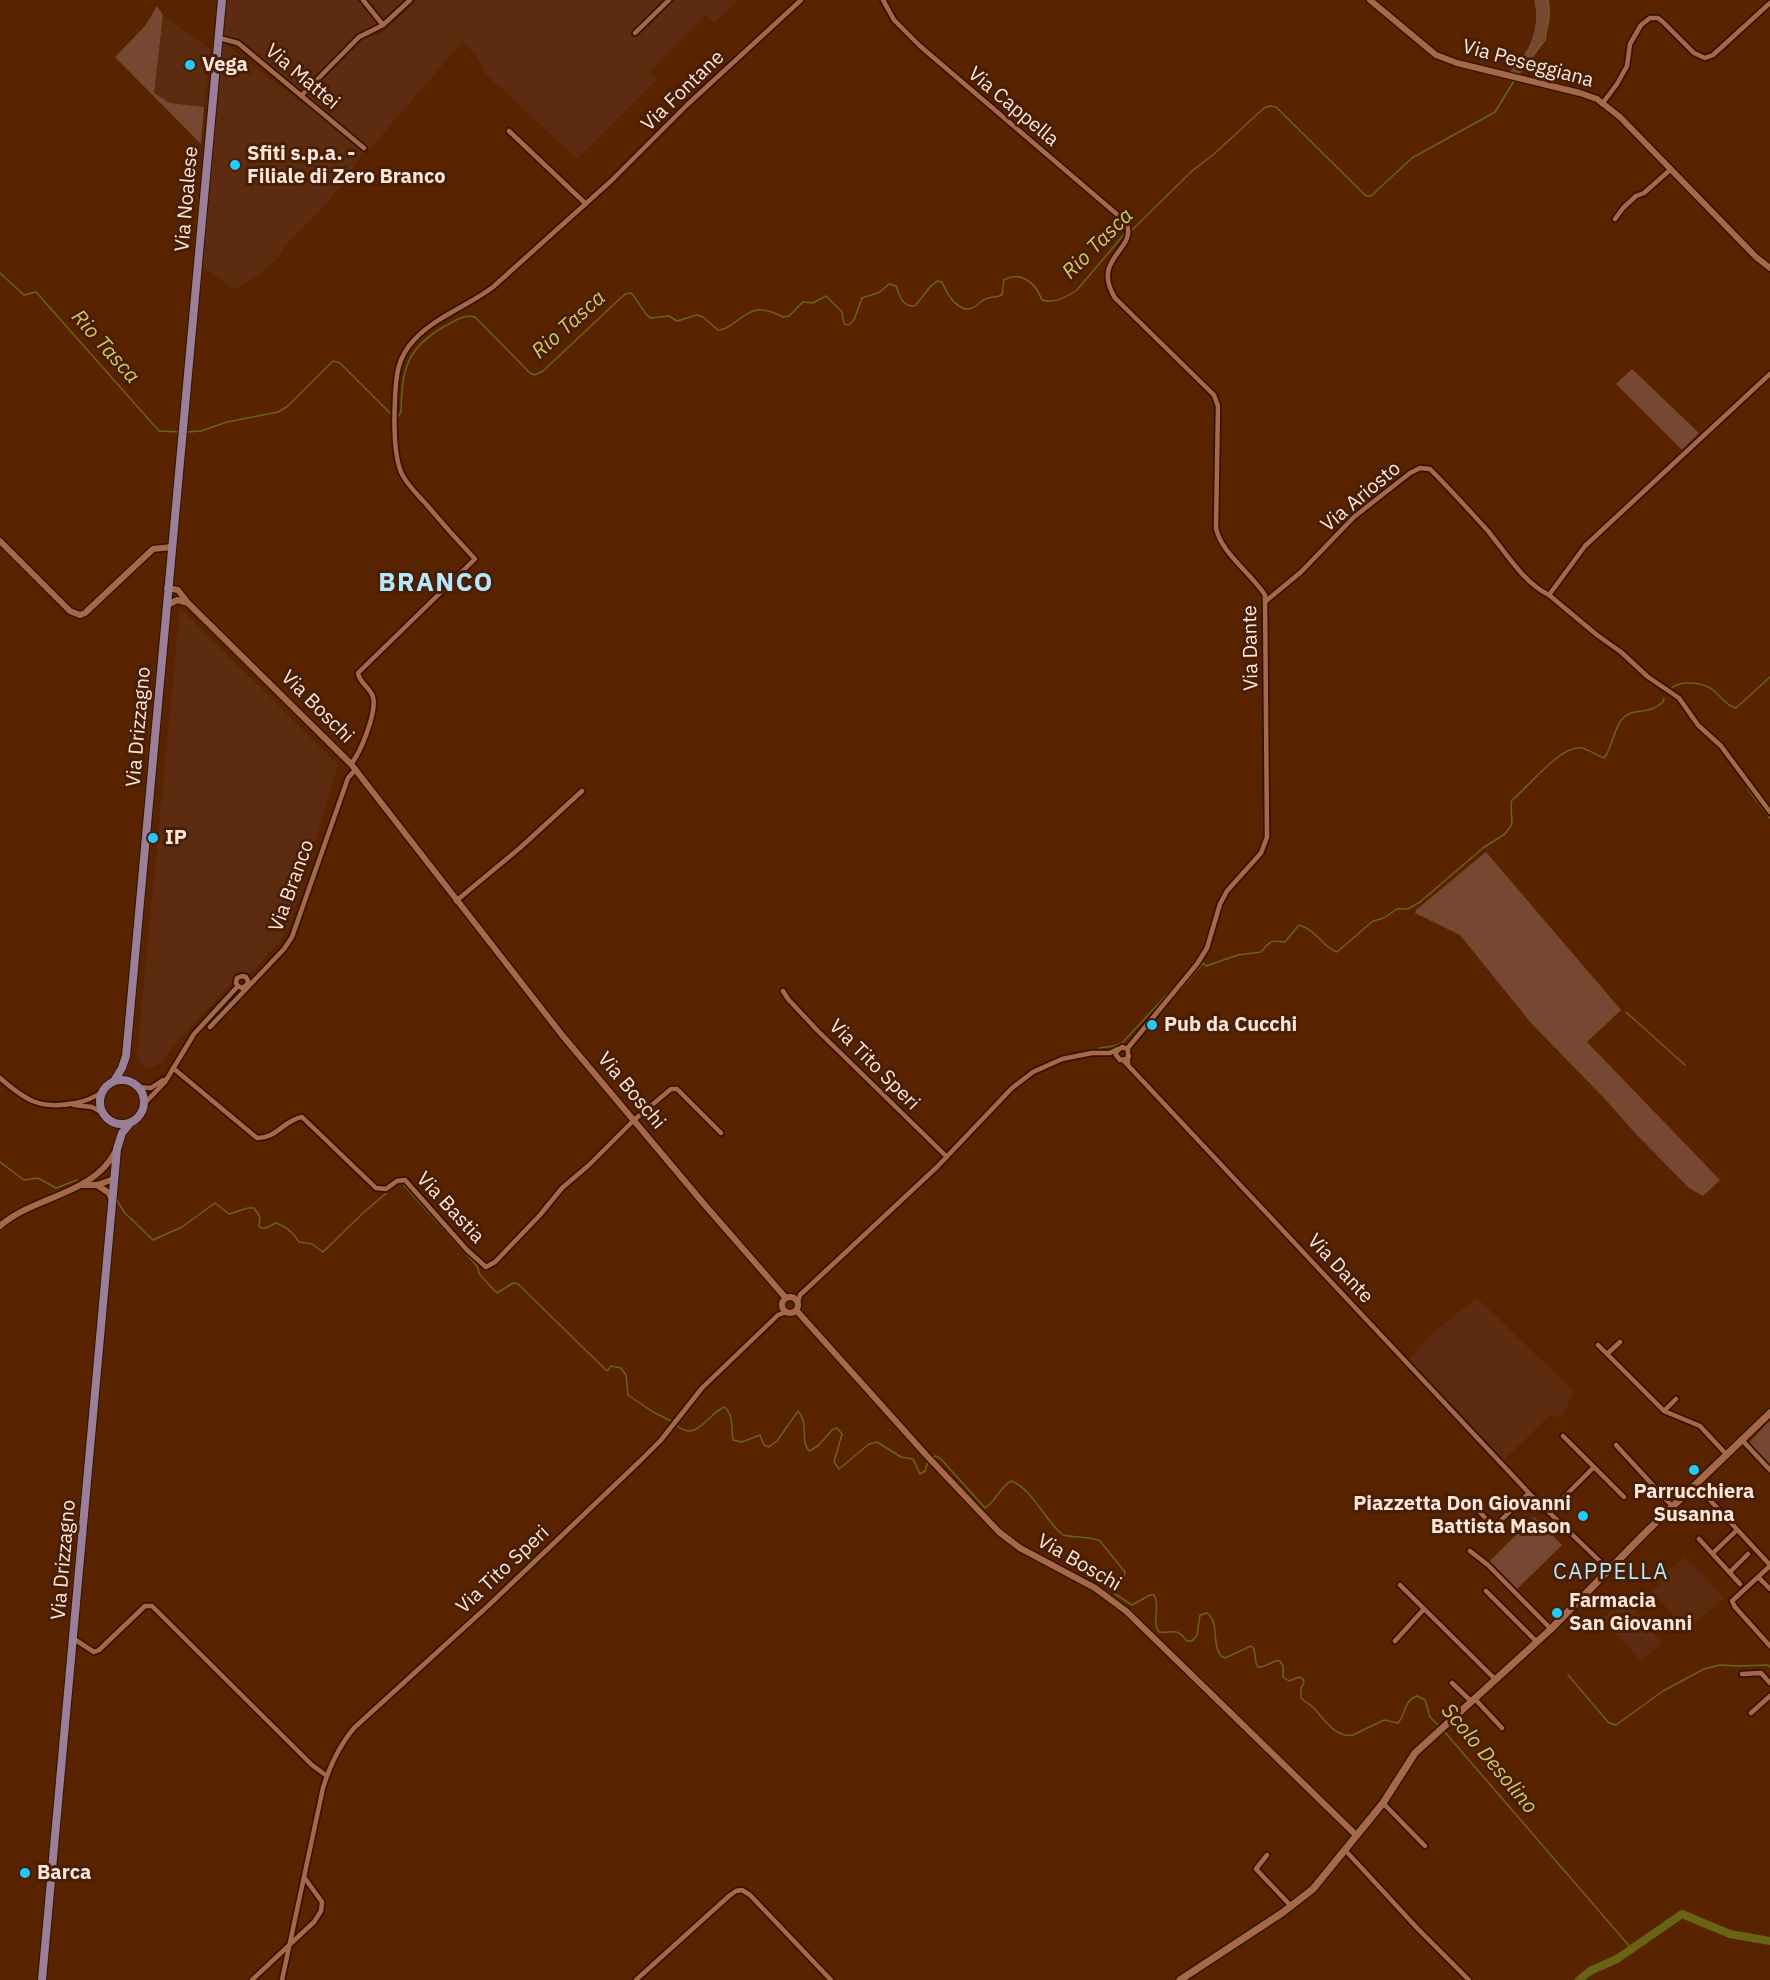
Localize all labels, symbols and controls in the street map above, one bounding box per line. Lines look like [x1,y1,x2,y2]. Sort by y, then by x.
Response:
street label: Via Peseggiana [1460,35,1596,93]
street label: Via Mattei [260,39,344,115]
street label: Via Fontane [637,46,729,136]
place label: Vega [202,53,248,77]
marker: Vega [183,58,197,72]
street label: Via Cappella [963,62,1063,152]
place label: Sfiti s.p.a. - Filiale di Zero Branco [247,142,445,189]
street label: Via Noalese [170,145,204,253]
marker: Sfiti s.p.a. - Filiale di Zero Branco [228,158,242,172]
water label: Rio Tasca [1057,203,1139,285]
water label: Rio Tasca [527,286,611,364]
water label: Rio Tasca [66,305,144,389]
street label: Via Ariosto [1316,457,1406,537]
district label: BRANCO [378,567,494,599]
street label: Via Dante [1238,605,1264,691]
street label: Via Drizzagno [122,666,156,788]
street label: Via Boschi [276,666,358,748]
place label: IP [165,826,187,850]
marker: IP [146,831,160,845]
street label: Via Branco [264,837,320,935]
place label: Pub da Cucchi [1164,1013,1297,1037]
street label: Via Tito Speri [824,1015,924,1115]
marker: Pub da Cucchi [1145,1018,1159,1032]
street label: Via Boschi [592,1048,670,1134]
street label: Via Bastia [411,1167,489,1249]
street label: Via Dante [1302,1229,1378,1309]
marker: Parrucchiera Susanna [1687,1463,1701,1477]
place label: Parrucchiera Susanna [1634,1480,1754,1527]
place label: Piazzetta Don Giovanni Battista Mason [1353,1492,1571,1539]
street label: Via Drizzagno [47,1499,81,1621]
marker: Piazzetta Don Giovanni Battista Mason [1576,1509,1590,1523]
street label: Via Tito Speri [452,1521,554,1619]
street label: Via Boschi [1033,1529,1125,1597]
district label: CAPPELLA [1553,1560,1669,1586]
place label: Farmacia San Giovanni [1569,1589,1692,1636]
marker: Farmacia San Giovanni [1550,1606,1564,1620]
water label: Scolo Desolino [1436,1699,1542,1819]
place label: Barca [37,1861,91,1885]
marker: Barca [18,1866,32,1880]

